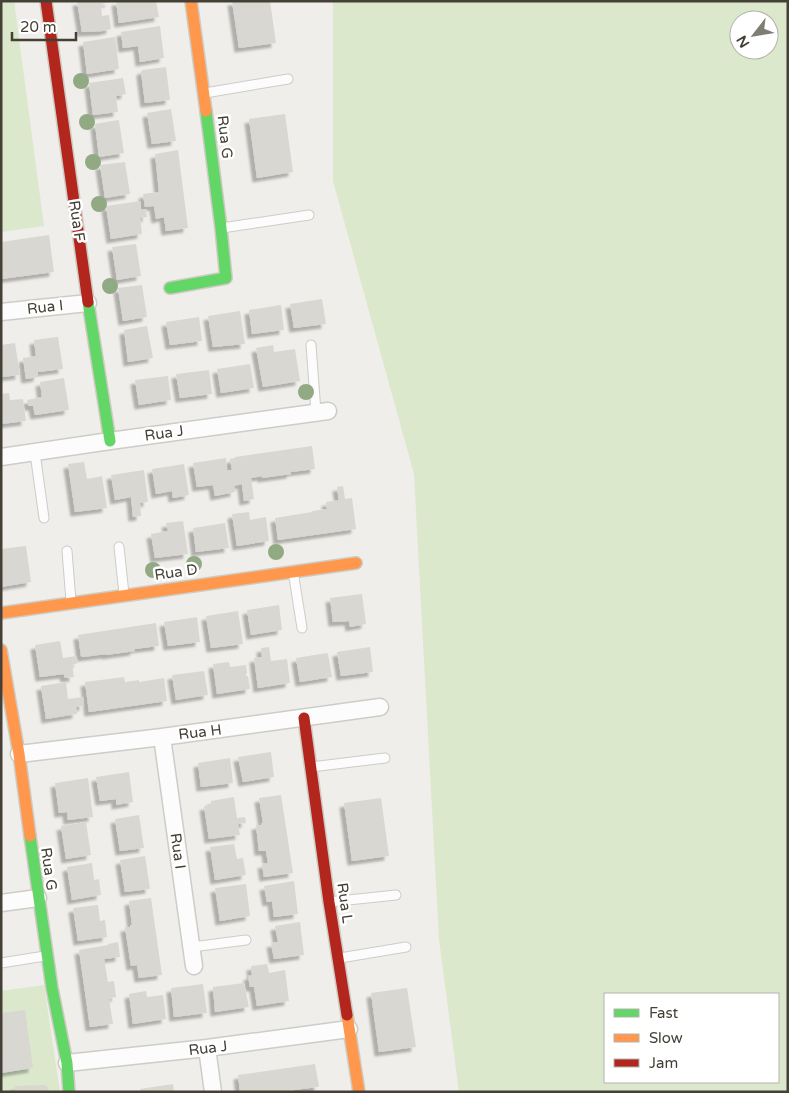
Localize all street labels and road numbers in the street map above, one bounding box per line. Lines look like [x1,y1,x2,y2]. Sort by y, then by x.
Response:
street label: Rua G [213,114,237,160]
street label: Rua F [65,199,89,243]
street label: Rua I [26,296,64,318]
street label: Rua J [143,421,185,445]
street label: Rua D [153,560,199,584]
street label: Rua H [177,720,223,744]
street label: Rua I [167,832,189,870]
street label: Rua G [37,846,61,892]
street label: Rua L [333,882,357,925]
street label: Rua J [187,1037,229,1059]

